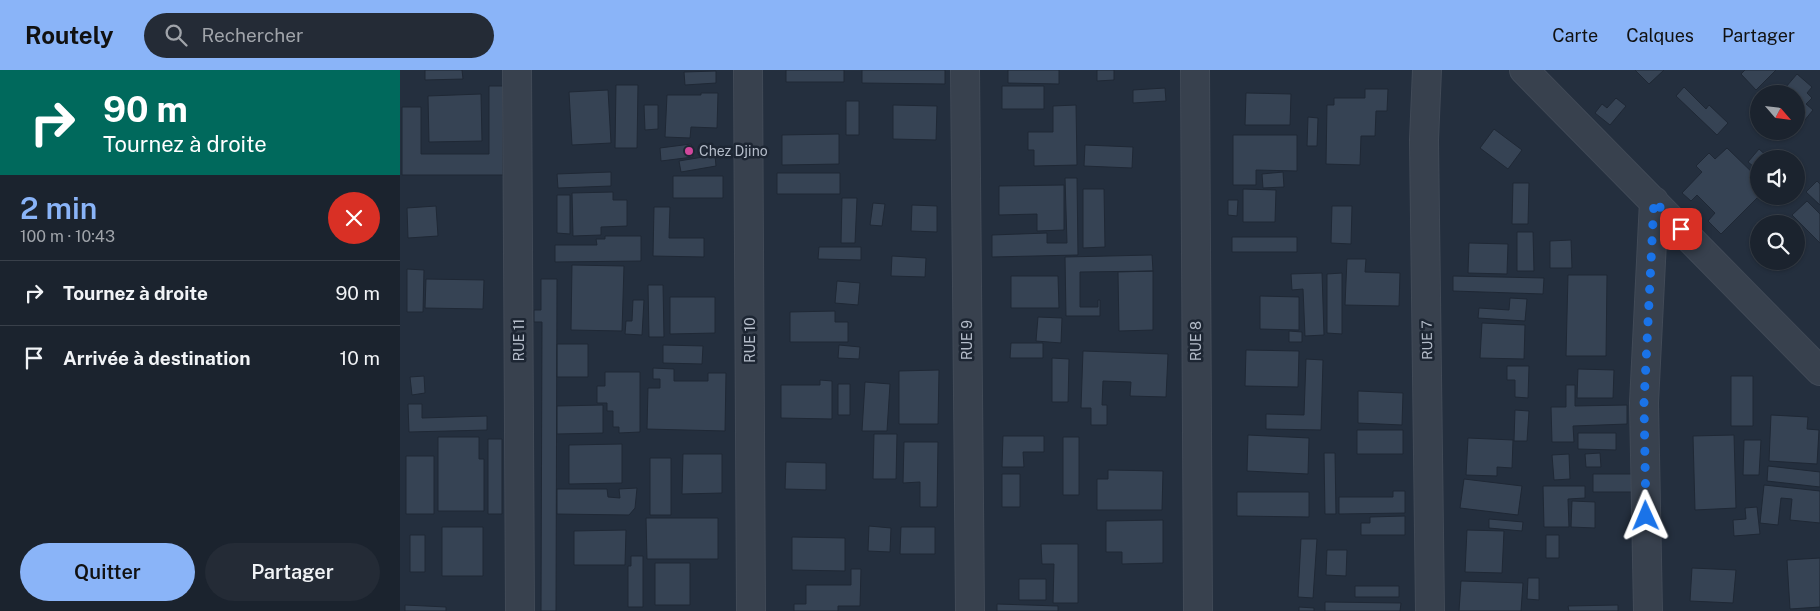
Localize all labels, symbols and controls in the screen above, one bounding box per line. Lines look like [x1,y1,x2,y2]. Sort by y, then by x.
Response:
search box [144,13,494,58]
text: Routely [25,21,114,49]
icon: search [162,21,190,49]
text: Rechercher [202,24,303,46]
text: Carte [1552,25,1598,46]
text: Calques [1626,25,1694,46]
text: Partager [1722,25,1795,46]
north arrow [1750,85,1805,140]
map controls [1750,85,1805,270]
text: 90 m [103,89,188,130]
icon: right [20,90,85,155]
text: Tournez à droite [103,131,267,157]
place label: Chez Djino [699,143,768,159]
marker: Chez Djino [683,145,695,157]
button: sound [1750,150,1805,205]
text: 2 min [20,190,97,226]
button: close [328,192,380,244]
pin [1660,208,1702,250]
icon: arrive [1667,215,1695,243]
button: search [1750,215,1805,270]
text: 100 m · 10:43 [20,227,115,246]
icon: right [20,279,48,307]
text: Tournez à droite [63,282,208,304]
text: 90 m [336,282,380,304]
street label: RUE 10 [742,317,758,363]
street label: RUE 11 [511,319,527,361]
street label: RUE 9 [959,320,975,360]
street label: RUE 7 [1419,320,1435,360]
street label: RUE 8 [1188,321,1204,361]
icon: arrive [20,344,48,372]
text: Arrivée à destination [63,347,251,369]
text: 10 m [340,347,380,369]
position arrow [1619,489,1671,541]
button: Quitter [20,543,195,601]
button: Partager [205,543,380,601]

